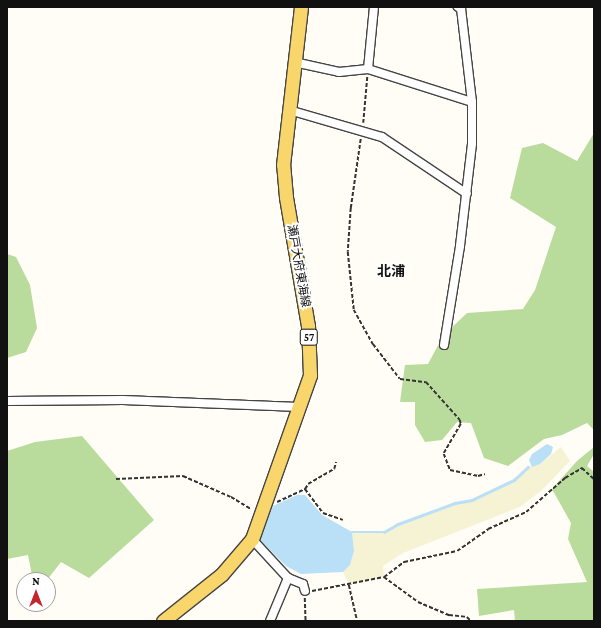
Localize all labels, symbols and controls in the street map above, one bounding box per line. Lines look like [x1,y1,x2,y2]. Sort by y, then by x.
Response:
street label: 瀬戸大府東海線 [284,223,312,309]
district label: 北浦 [377,263,405,279]
road number: 57 [299,328,319,346]
north arrow [16,572,56,612]
text: N [32,575,40,587]

